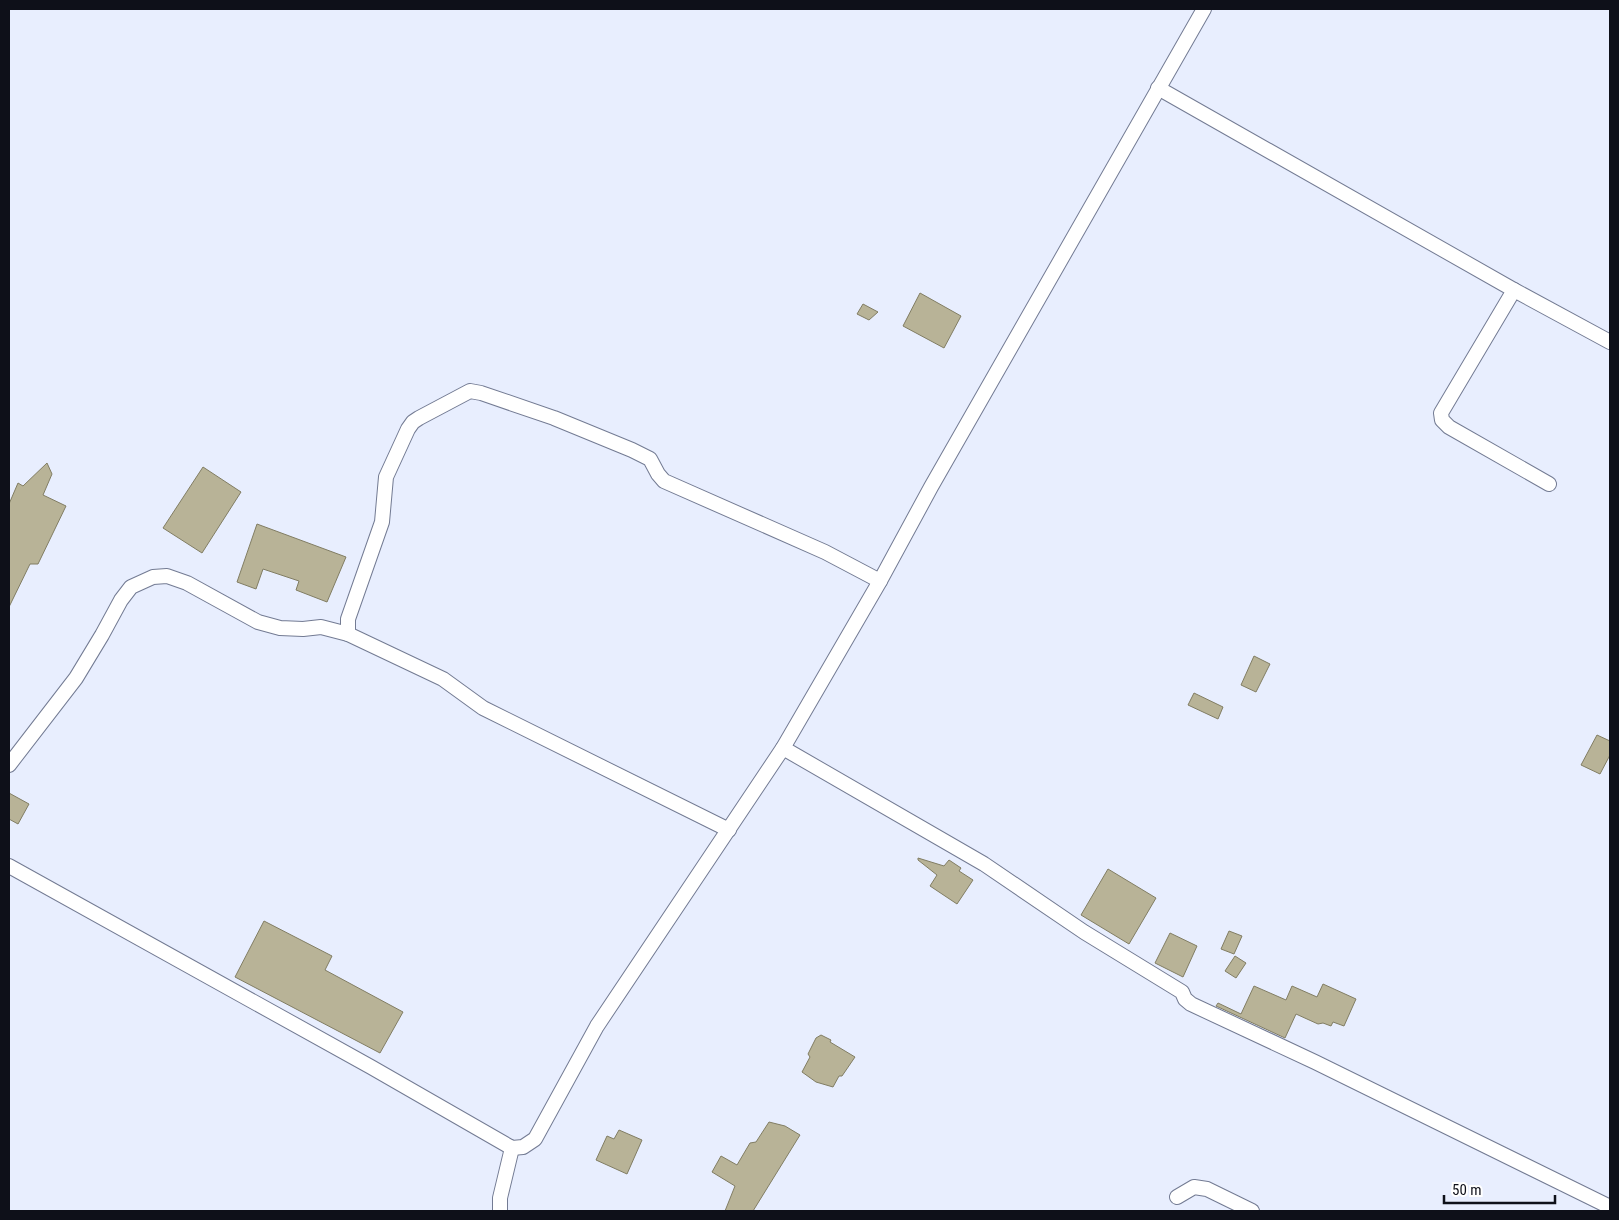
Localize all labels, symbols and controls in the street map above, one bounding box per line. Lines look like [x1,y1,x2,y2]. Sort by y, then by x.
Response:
scale bar [1444,1172,1555,1204]
text: 50 m [1452,1181,1482,1199]

